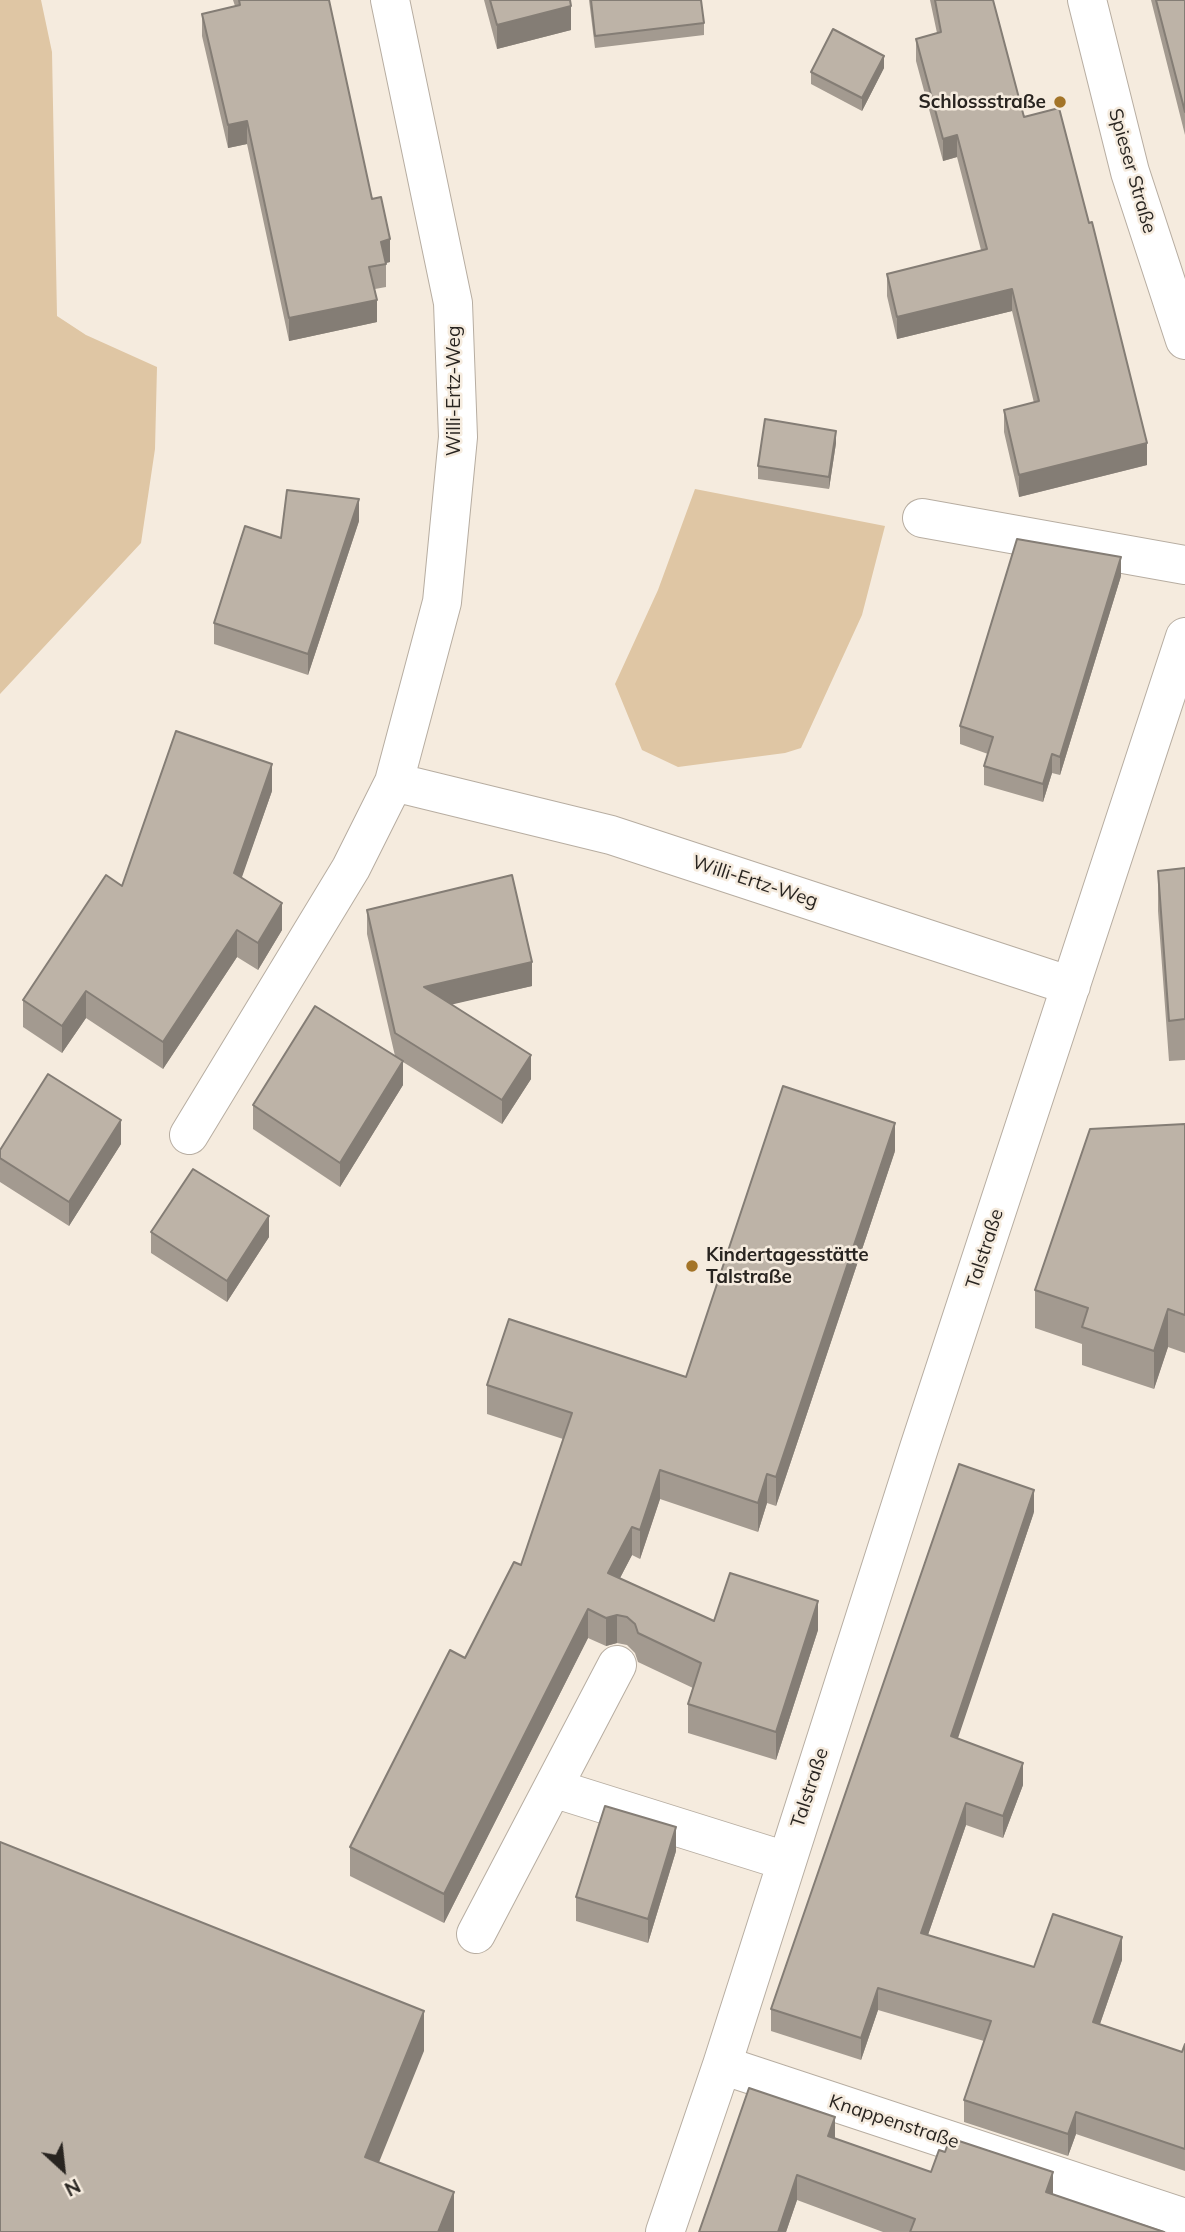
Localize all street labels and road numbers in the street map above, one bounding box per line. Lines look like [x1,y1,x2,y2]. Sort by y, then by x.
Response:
street label: Spieser Straße [1103,106,1161,236]
street label: Willi-Ertz-Weg [443,326,465,456]
street label: Willi-Ertz-Weg [689,851,821,913]
street label: Talstraße [961,1206,1009,1292]
street label: Talstraße [786,1745,834,1831]
street label: Knappenstraße [826,2090,962,2154]

